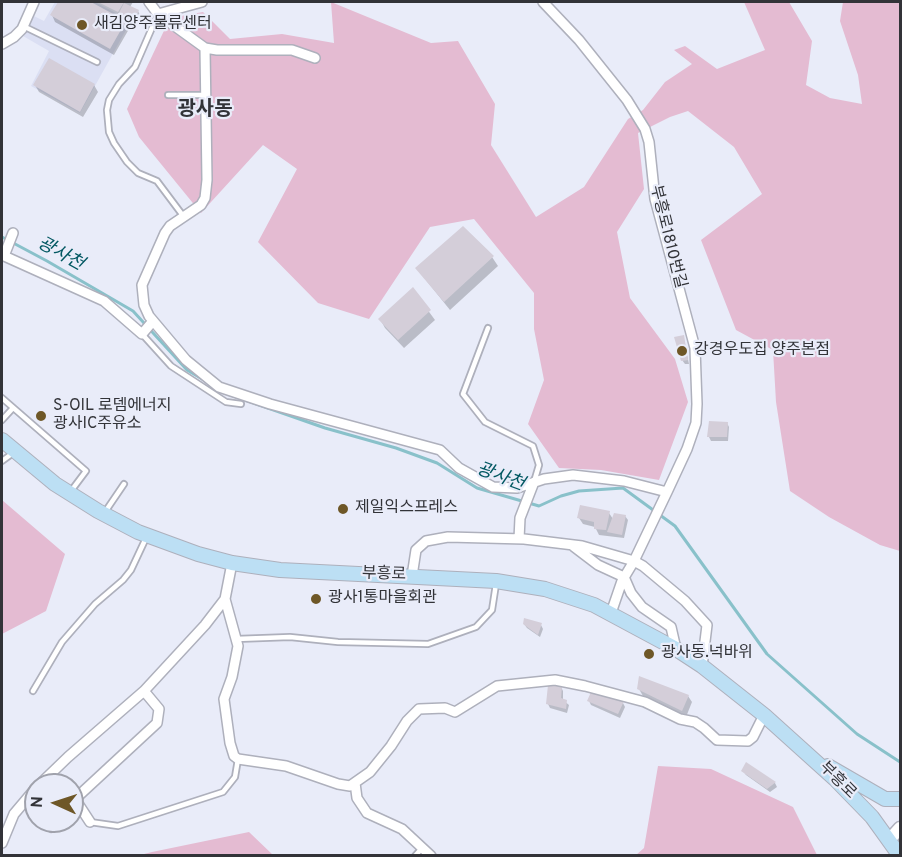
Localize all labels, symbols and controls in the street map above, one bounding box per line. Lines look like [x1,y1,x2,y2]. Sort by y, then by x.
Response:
place label: 새김양주물류센터 [94,15,212,35]
marker: 새김양주물류센터 [75,18,89,32]
district label: 광사동 [177,99,233,123]
street label: 부흥로1810번길 [645,183,689,291]
water label: 광사천 [33,234,87,276]
place label: 강경우도집 양주본점 [694,341,830,361]
marker: 강경우도집 양주본점 [675,344,689,358]
place label: S-OIL 로뎀에너지 광사IC주유소 [53,397,171,435]
marker: S-OIL 로뎀에너지 광사IC주유소 [34,409,48,423]
water label: 광사천 [473,459,527,497]
place label: 제일익스프레스 [355,499,458,519]
marker: 제일익스프레스 [336,502,350,516]
street label: 부흥로 [362,565,406,585]
place label: 광사1통마을회관 [328,589,437,609]
marker: 광사1통마을회관 [309,592,323,606]
place label: 광사동.넉바위 [661,644,753,664]
marker: 광사동.넉바위 [642,647,656,661]
street label: 부흥로 [815,759,859,803]
north arrow [24,773,84,833]
text: N [28,796,48,808]

